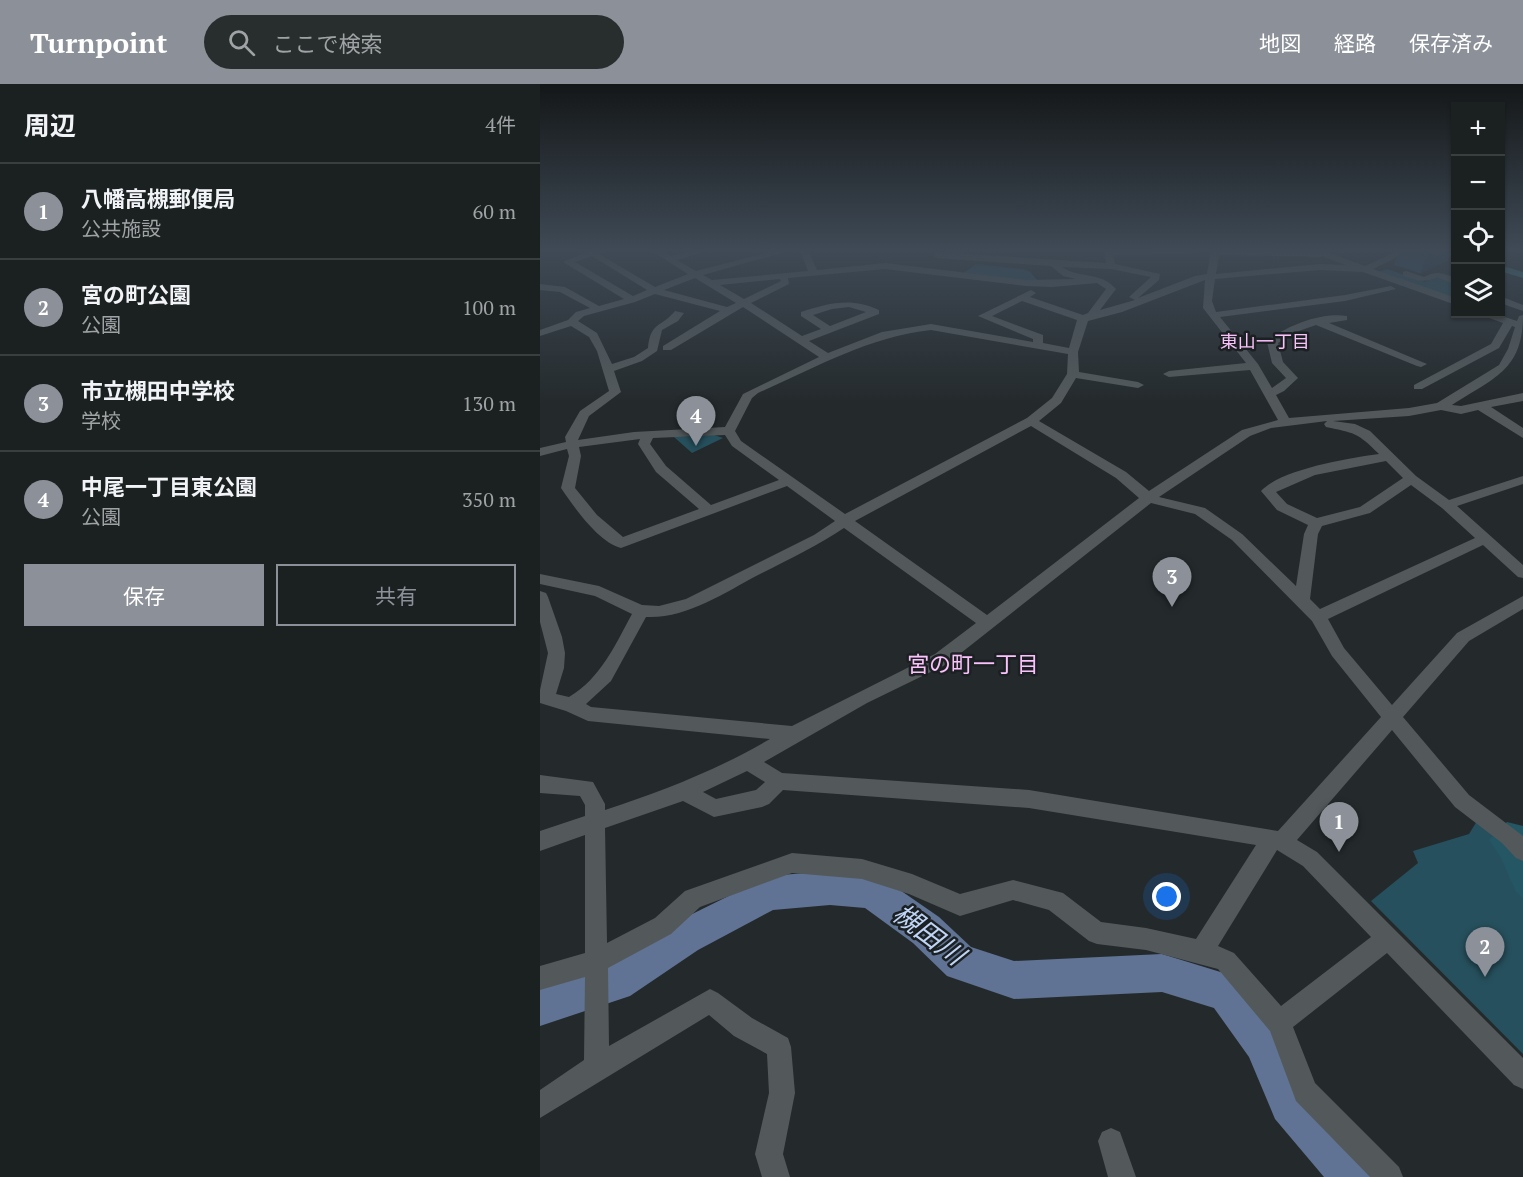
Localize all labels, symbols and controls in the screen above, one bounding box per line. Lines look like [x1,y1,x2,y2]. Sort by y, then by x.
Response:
search box [204,15,624,69]
text: Turnpoint [30,24,168,61]
icon: search [225,26,258,59]
text: ここで検索 [273,29,383,58]
text: 地図 [1259,29,1301,57]
text: 経路 [1334,29,1376,57]
text: 保存済み [1409,29,1493,57]
map controls [1451,102,1505,318]
button: + [1451,102,1505,156]
text: 周辺 [24,108,76,142]
text: 4件 [485,111,516,138]
button: − [1451,156,1505,210]
text: 八幡高槻郵便局 [81,184,235,213]
text: 1 [38,198,49,225]
text: 60 m [473,198,516,225]
button: locate [1451,210,1505,264]
text: 公共施設 [81,215,161,242]
button: layers [1451,264,1505,318]
text: 宮の町公園 [81,280,191,309]
text: 2 [38,294,49,321]
text: 100 m [462,294,516,321]
text: 公園 [81,311,121,338]
district label: 東山一丁目 [1220,329,1310,353]
text: 市立槻田中学校 [81,376,235,405]
text: 3 [38,390,49,417]
text: 130 m [462,390,516,417]
pin: 4 [676,396,716,446]
text: 学校 [81,407,121,434]
text: 中尾一丁目東公園 [81,472,257,501]
text: 4 [38,486,49,513]
text: 350 m [462,486,516,513]
text: 公園 [81,503,121,530]
pin: 3 [1152,558,1192,607]
button: 保存 [24,564,264,626]
button: 共有 [276,564,516,626]
district label: 宮の町一丁目 [907,649,1039,678]
pin: 1 [1320,802,1358,852]
your location [1152,882,1181,911]
water label: 槻田川 [886,895,975,975]
pin: 2 [1466,928,1504,977]

